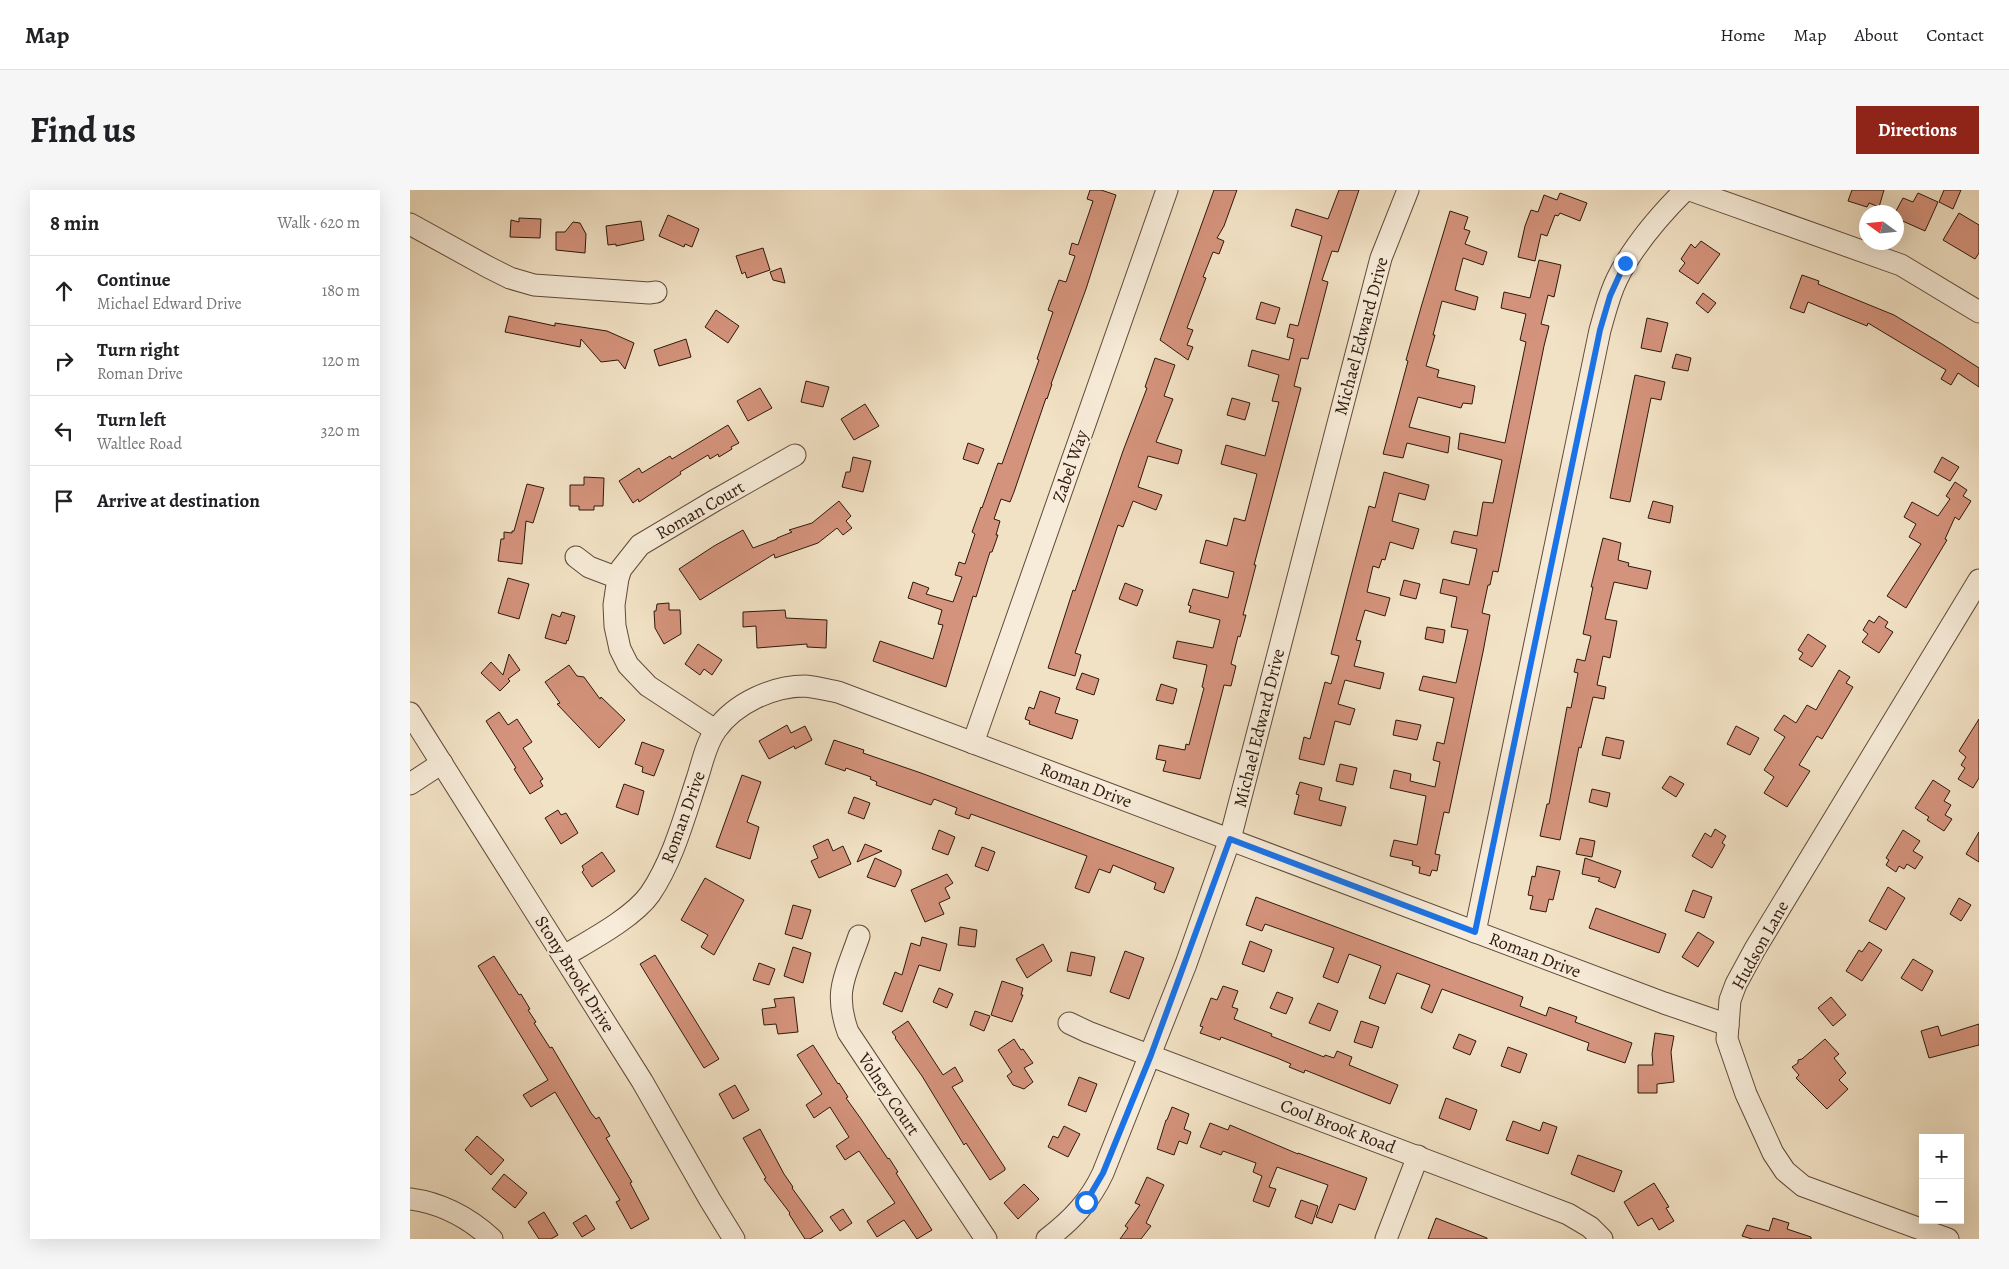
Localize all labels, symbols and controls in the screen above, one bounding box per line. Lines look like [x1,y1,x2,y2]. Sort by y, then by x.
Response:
text: Map [25,19,69,51]
text: Home [1720,23,1765,47]
text: Map [1793,23,1826,47]
text: About [1854,23,1898,47]
text: Contact [1926,23,1984,47]
text: Find us [30,106,136,154]
button: Directions [1856,106,1979,154]
north arrow [1859,205,1904,250]
text: 8 min [50,209,99,237]
text: Walk · 620 m [278,212,360,234]
route end [1614,252,1637,275]
street label: Michael Edward Drive [1328,254,1394,418]
text: Continue [97,267,171,293]
icon: ahead [50,277,78,305]
text: 180 m [322,280,360,302]
text: Michael Edward Drive [97,293,242,315]
text: Turn right [97,337,179,363]
icon: right [50,347,78,375]
text: 120 m [322,350,360,372]
text: Roman Drive [97,363,183,385]
text: Turn left [97,407,166,433]
icon: left [50,417,78,445]
text: 320 m [321,420,360,442]
street label: Zabel Way [1046,426,1094,505]
text: Waltlee Road [97,433,182,455]
street label: Roman Court [651,475,749,545]
icon: arrive [50,487,78,515]
text: Arrive at destination [97,488,260,514]
street label: Michael Edward Drive [1228,646,1290,810]
street label: Roman Drive [1037,756,1135,814]
street label: Roman Drive [655,767,711,867]
street label: Hudson Lane [1726,896,1794,994]
street label: Stony Brook Drive [529,911,621,1037]
street label: Roman Drive [1486,926,1584,984]
street label: Volney Court [852,1047,926,1140]
street label: Cool Brook Road [1277,1093,1400,1159]
map controls [1919,1134,1964,1224]
button: + [1919,1134,1964,1179]
button: − [1919,1179,1964,1224]
route start [1075,1191,1098,1214]

